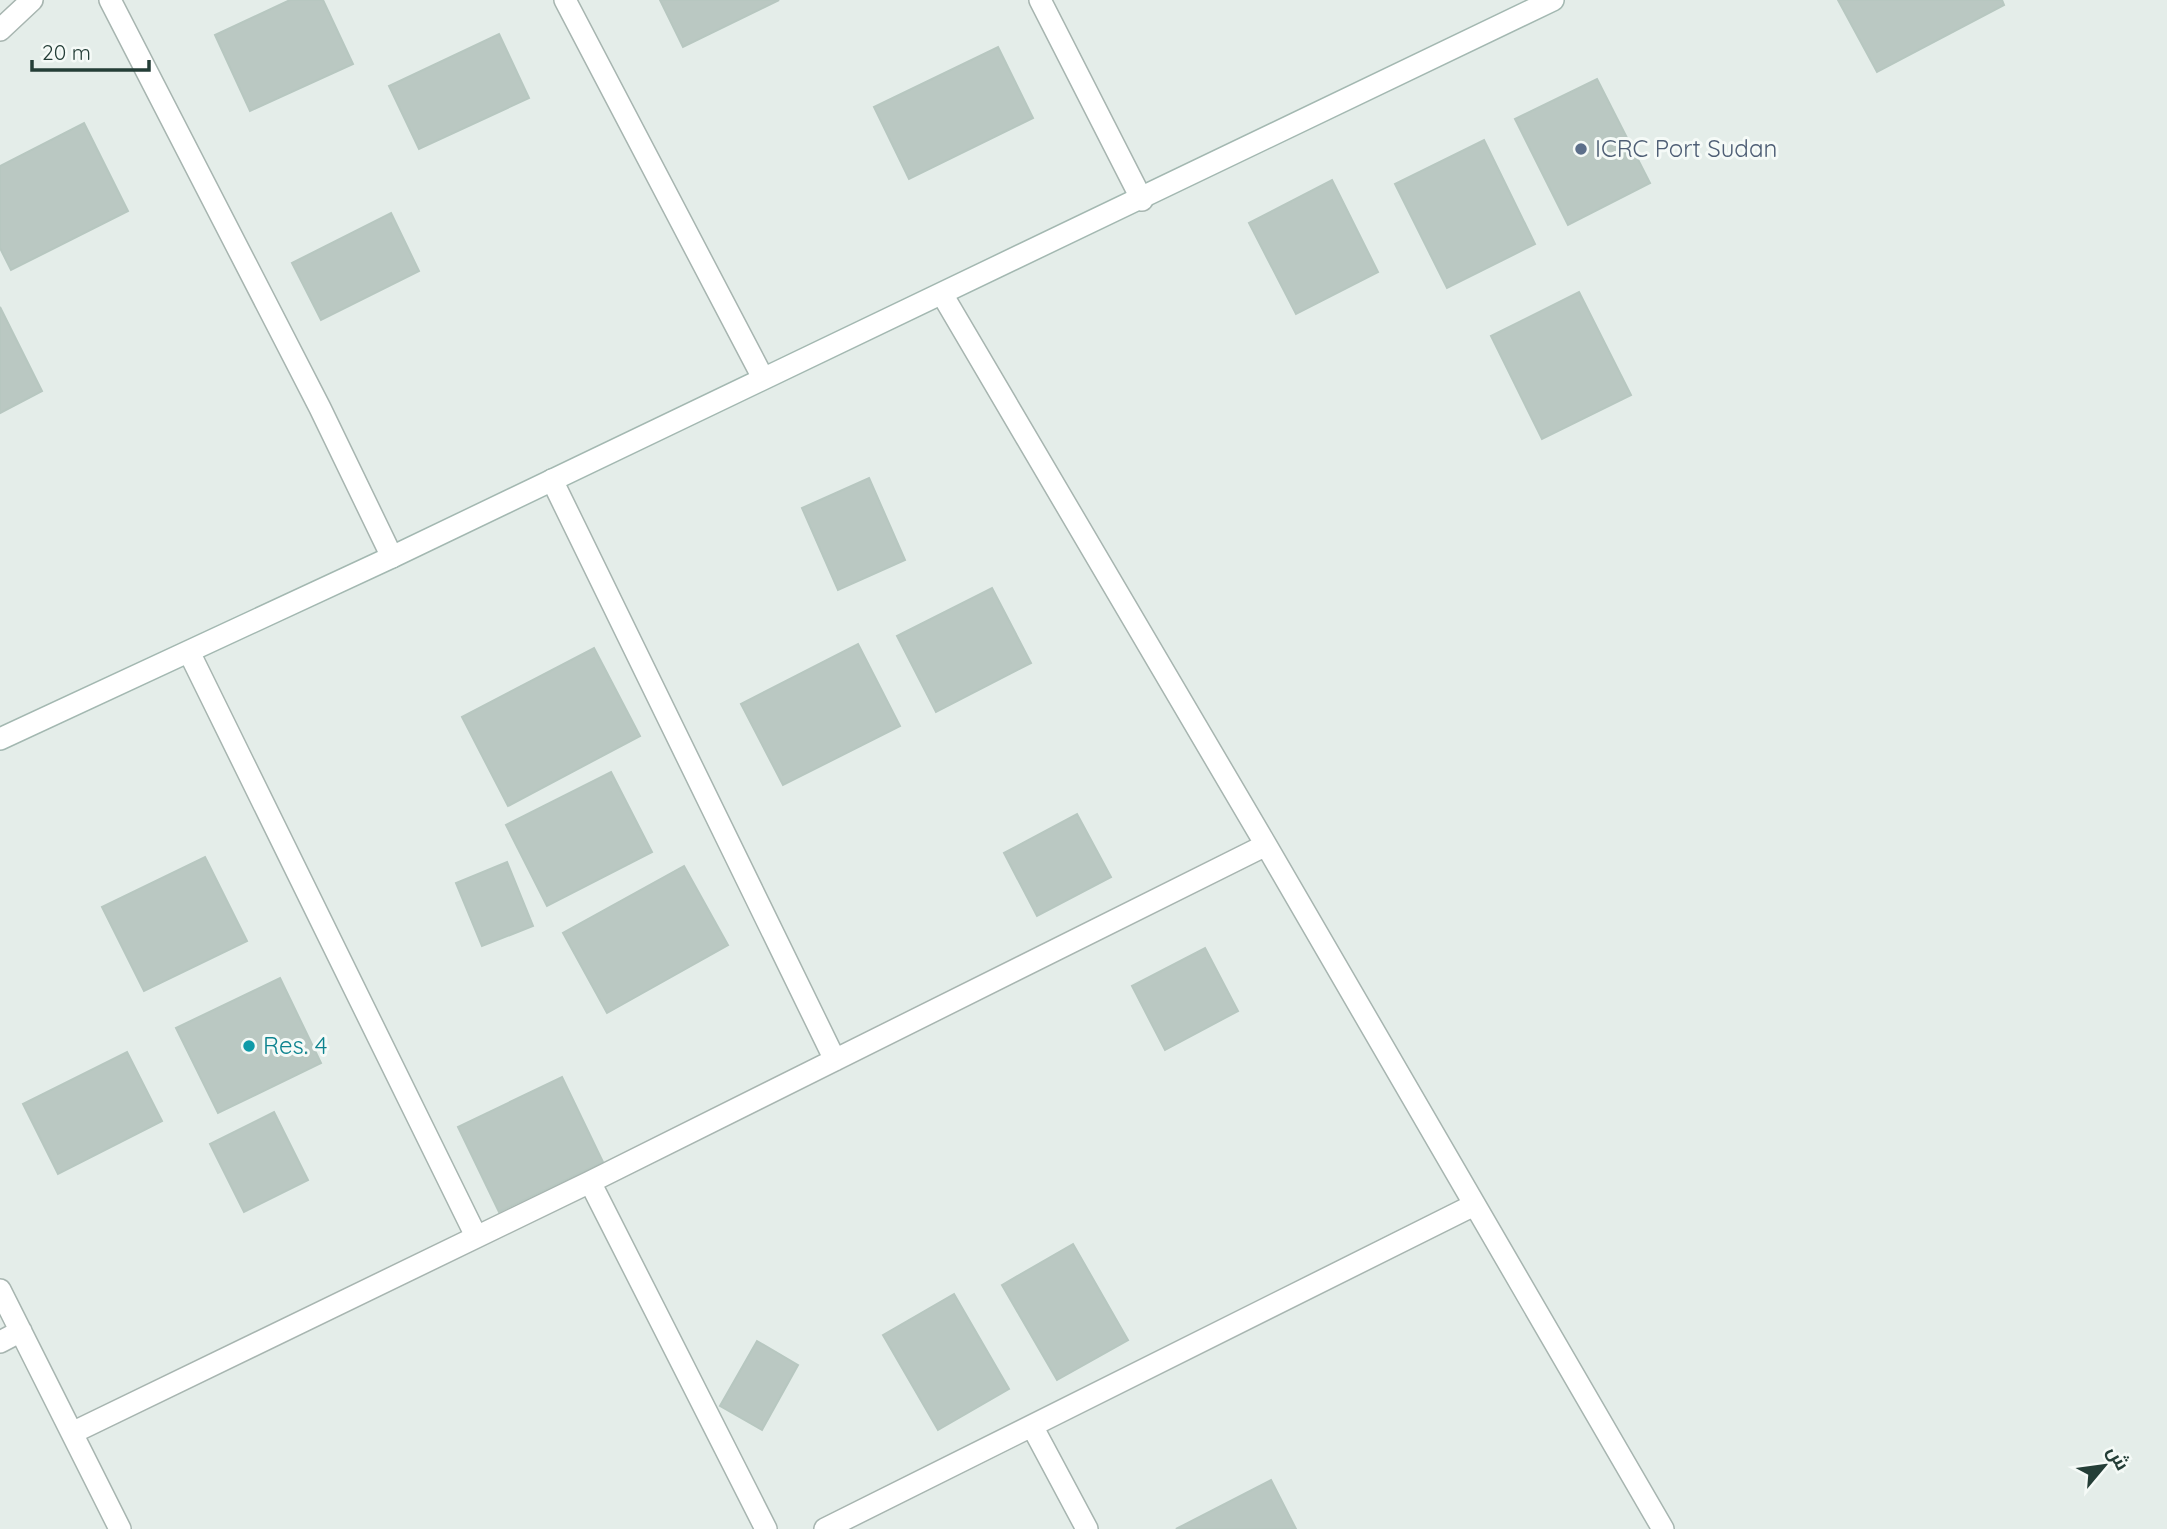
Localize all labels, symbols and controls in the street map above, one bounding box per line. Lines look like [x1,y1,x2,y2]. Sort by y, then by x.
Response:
scale bar [32,28,149,72]
text: 20 m [42,39,91,65]
place label: ICRC Port Sudan [1595,133,1777,163]
marker: ICRC Port Sudan [1573,141,1589,157]
place label: Res. 4 [263,1030,327,1060]
marker: Res. 4 [241,1038,257,1054]
north arrow [2069,1431,2139,1501]
text: ش [2102,1441,2135,1474]

